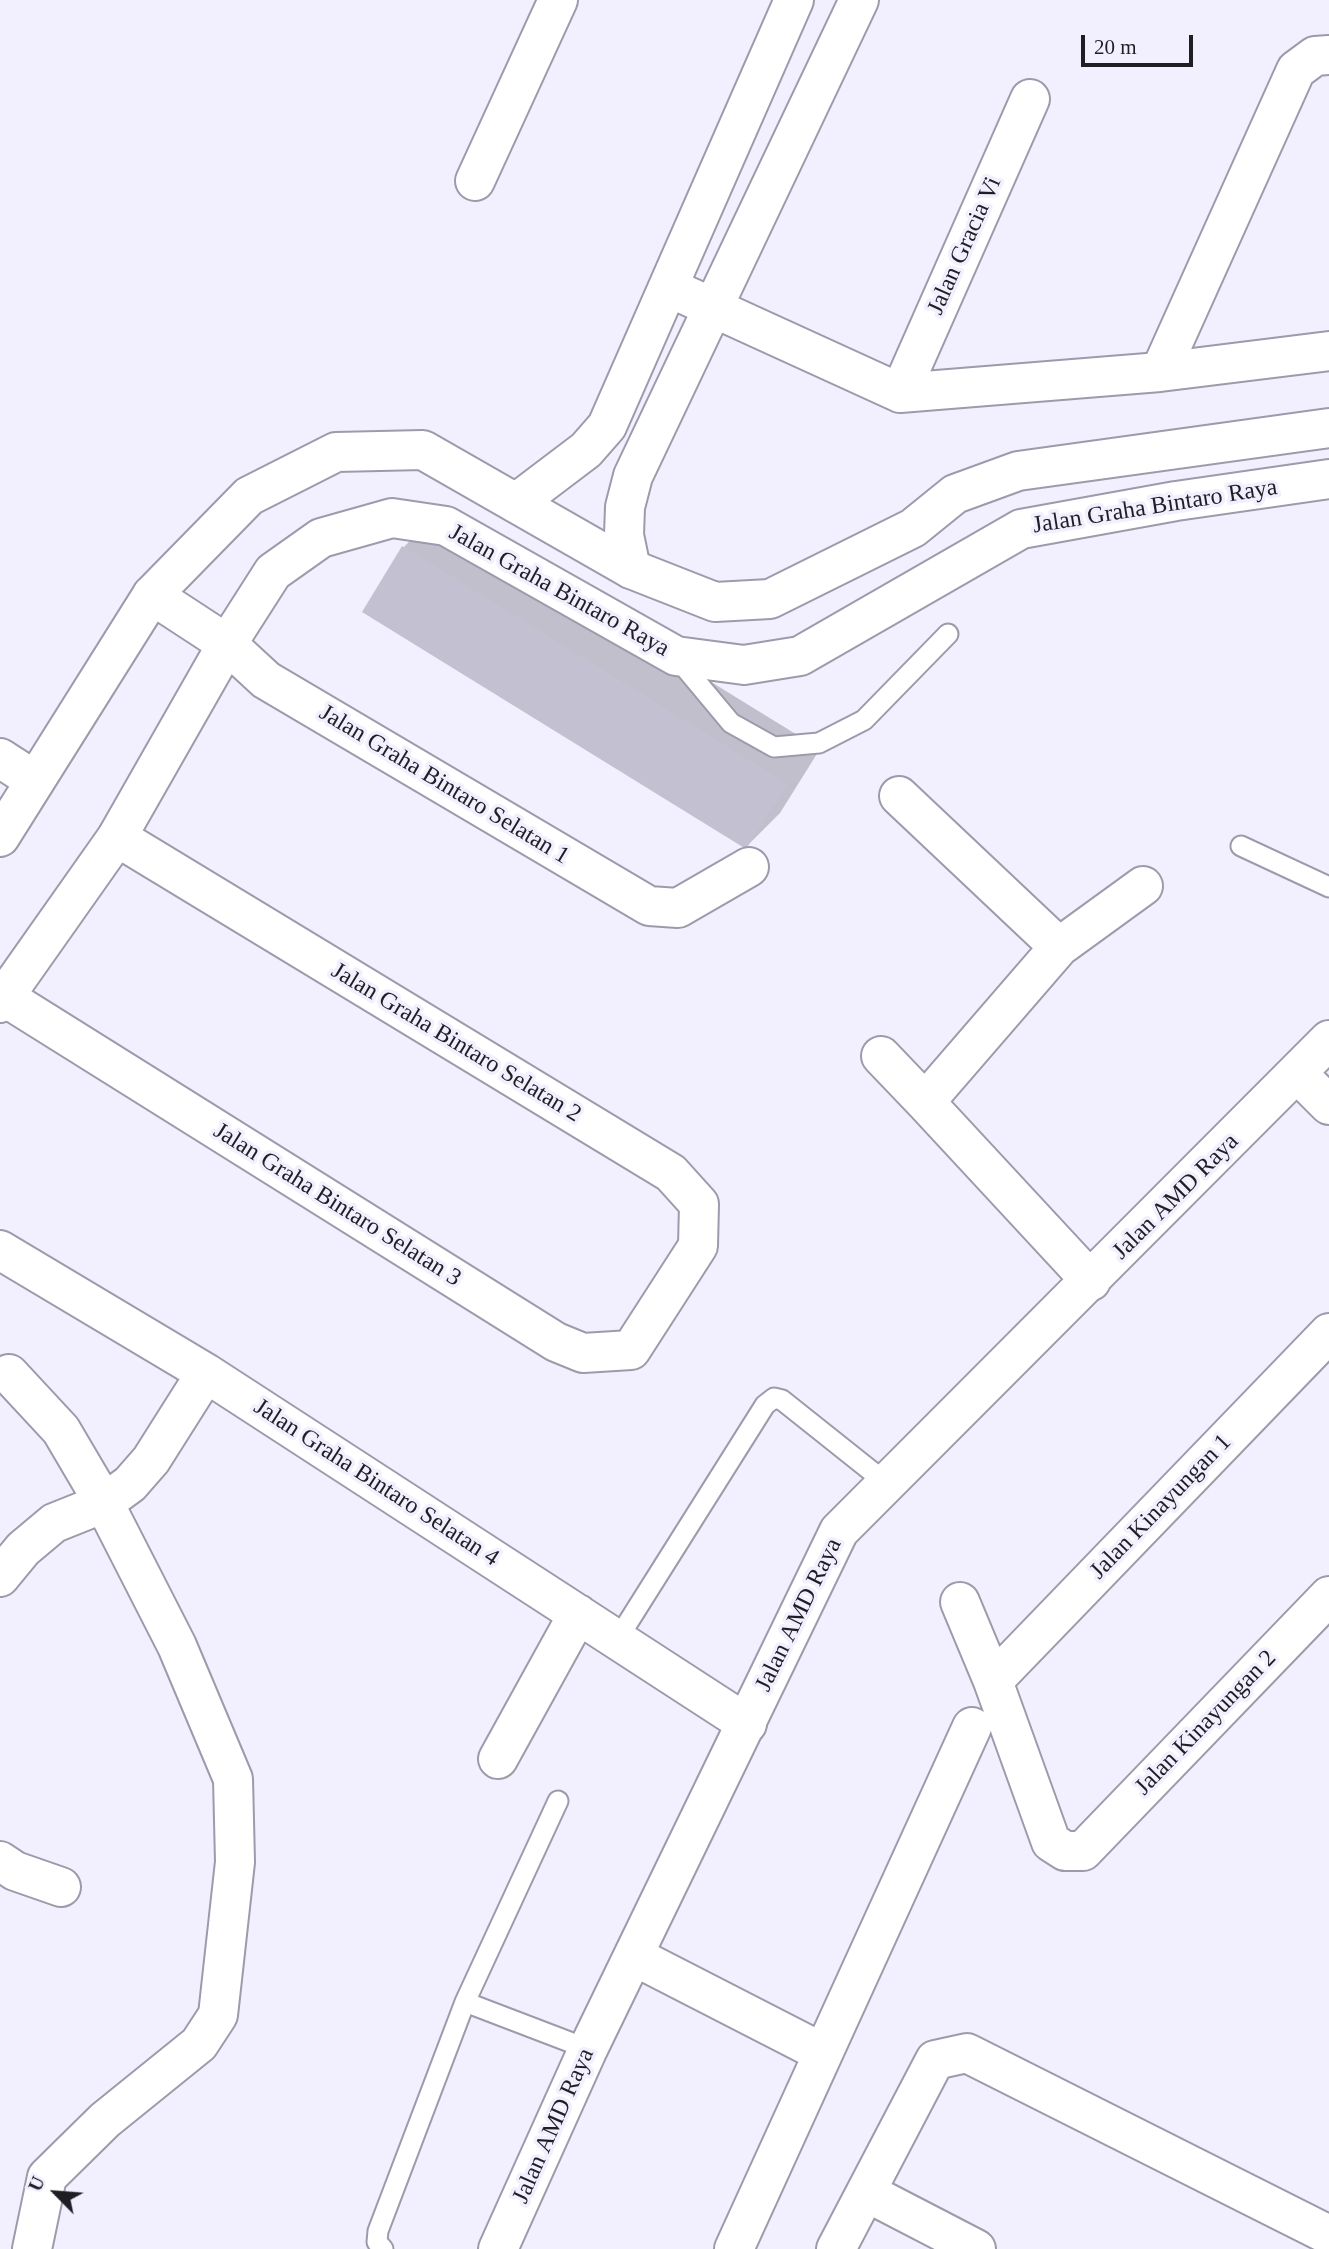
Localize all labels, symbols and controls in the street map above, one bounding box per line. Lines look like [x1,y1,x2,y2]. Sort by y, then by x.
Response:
scale bar [1084,21,1196,65]
text: 20 m [1094,35,1137,59]
street label: Jalan Gracia Vi [922,173,1008,319]
street label: Jalan Graha Bintaro Raya [1031,473,1279,541]
street label: Jalan Graha Bintaro Raya [444,518,674,664]
street label: Jalan Graha Bintaro Selatan 1 [314,699,574,871]
street label: Jalan Graha Bintaro Selatan 2 [326,957,586,1129]
street label: Jalan Graha Bintaro Selatan 3 [208,1117,466,1293]
street label: Jalan AMD Raya [1107,1128,1245,1266]
street label: Jalan Graha Bintaro Selatan 4 [248,1393,504,1573]
street label: Jalan Kinayungan 1 [1084,1428,1238,1586]
street label: Jalan AMD Raya [750,1534,848,1696]
street label: Jalan Kinayungan 2 [1129,1644,1283,1802]
street label: Jalan AMD Raya [507,2044,601,2208]
north arrow [21,2158,91,2228]
text: U [24,2173,49,2195]

